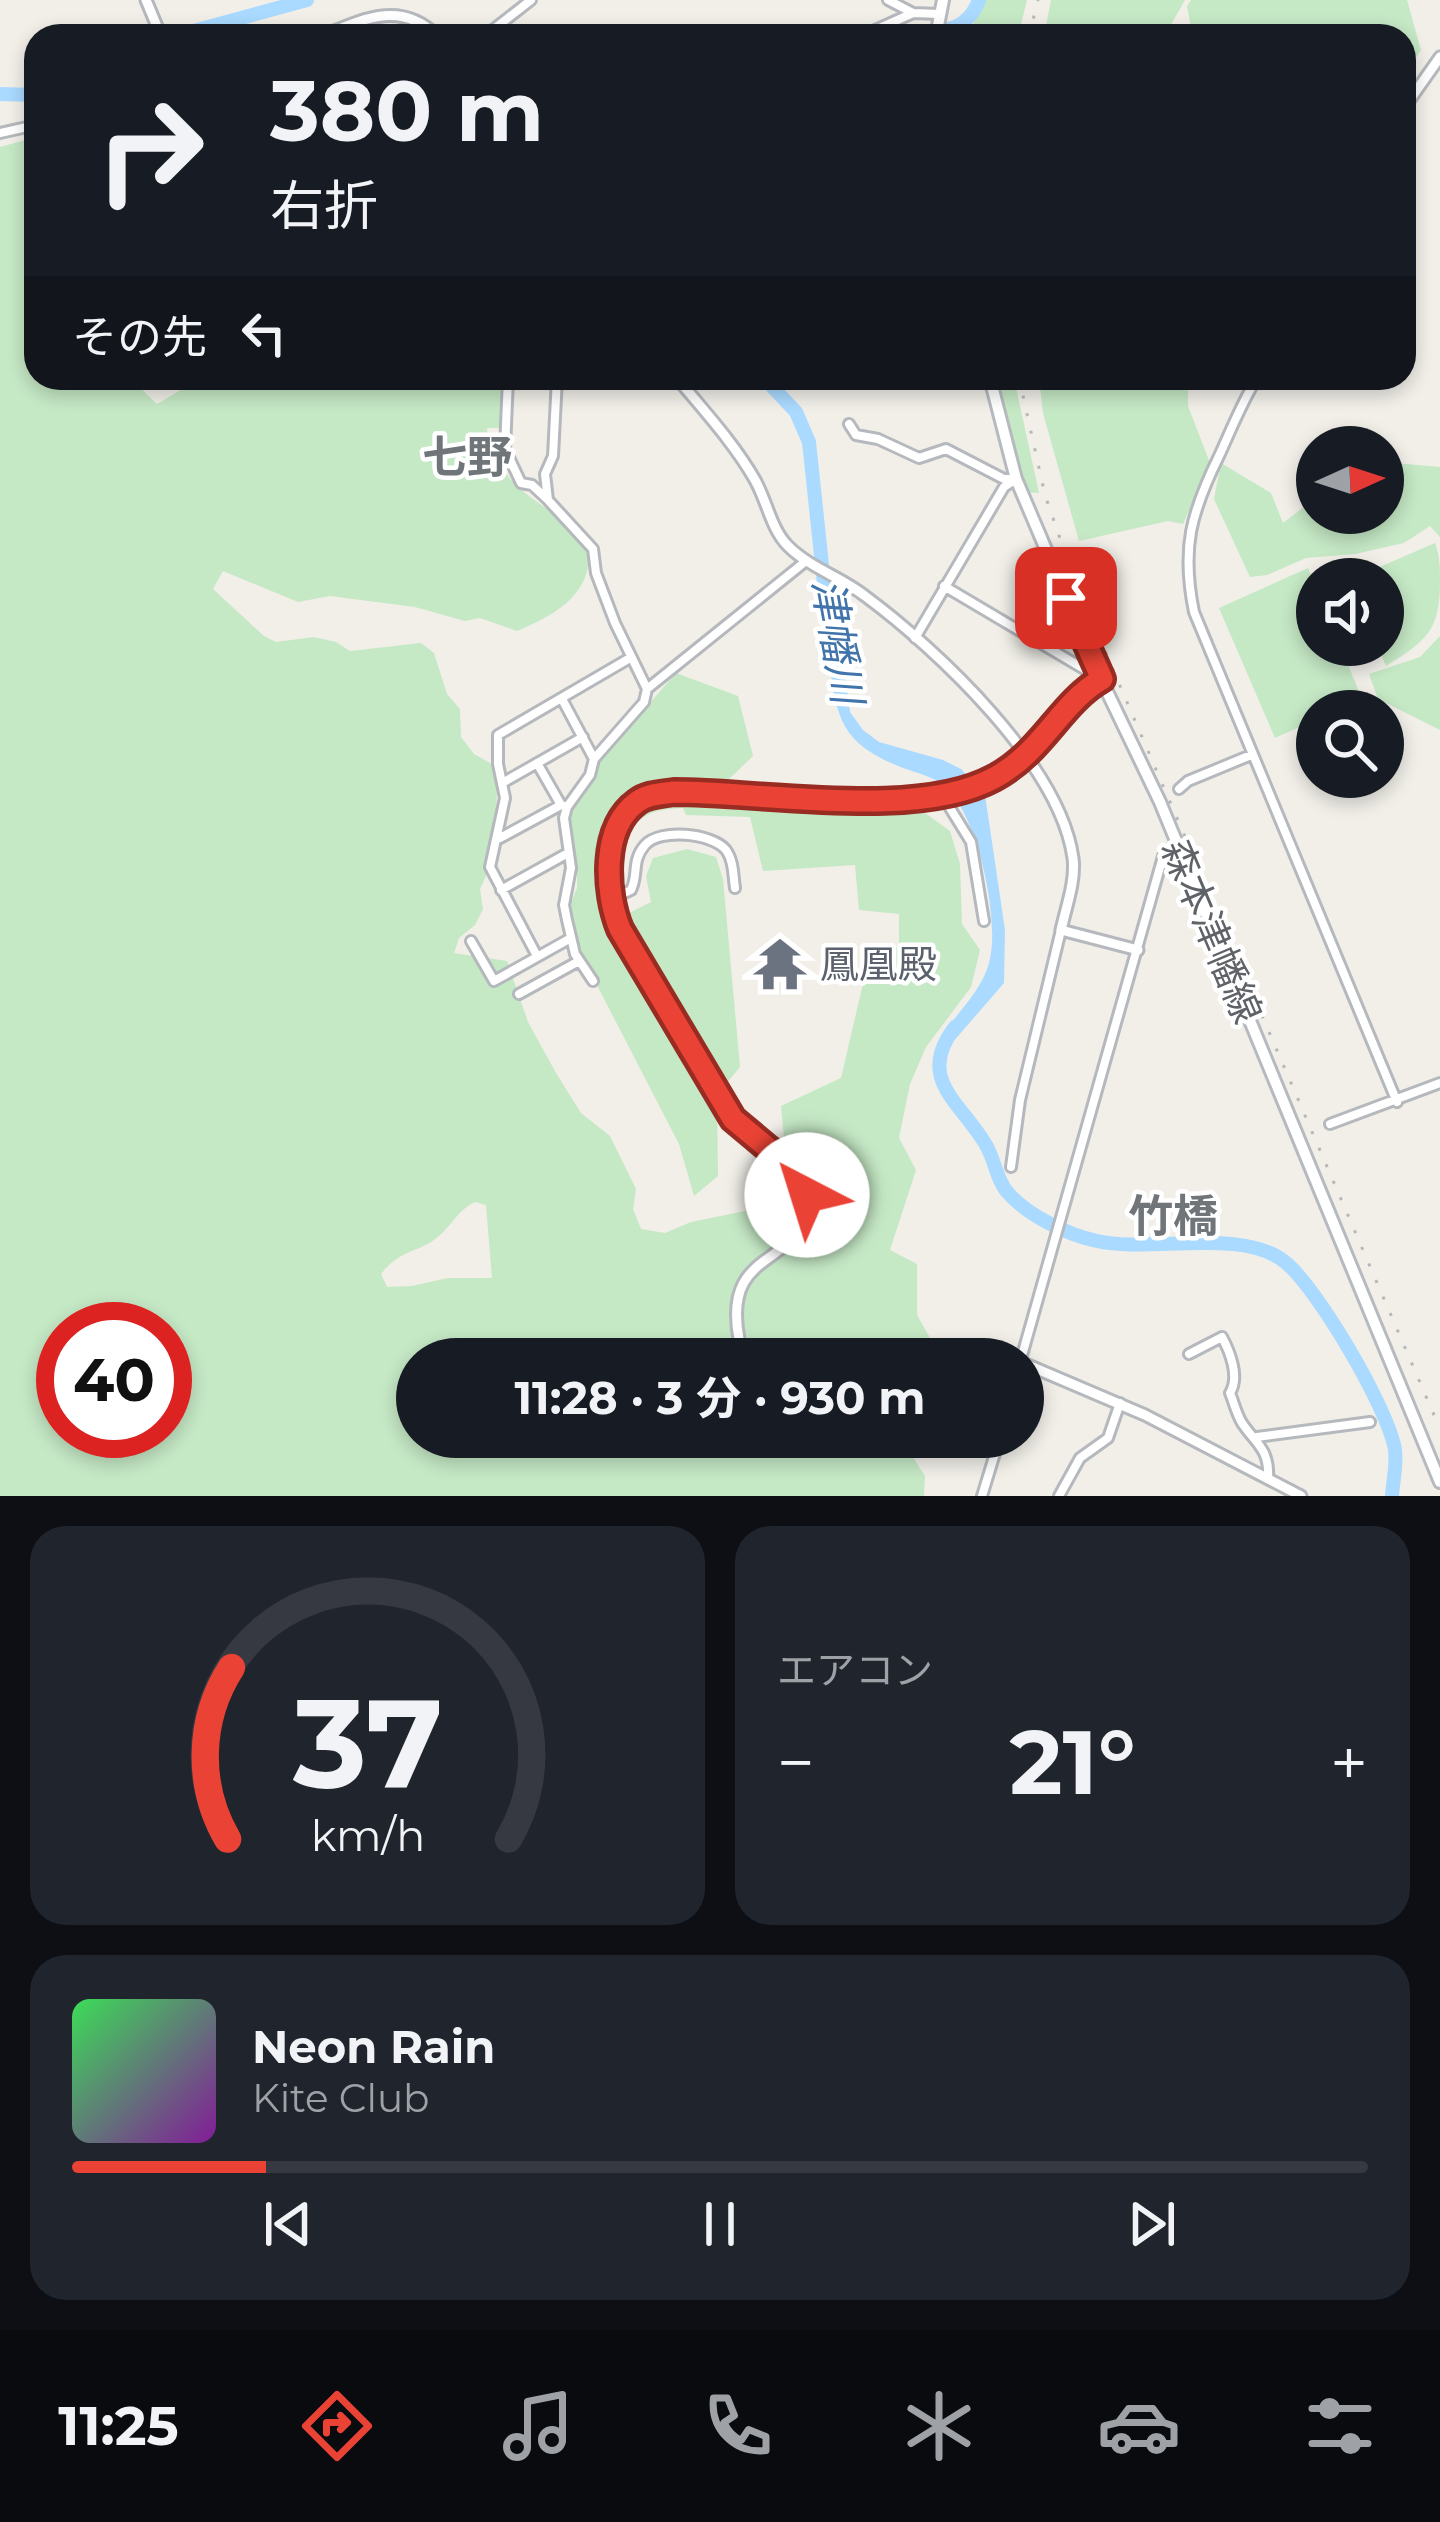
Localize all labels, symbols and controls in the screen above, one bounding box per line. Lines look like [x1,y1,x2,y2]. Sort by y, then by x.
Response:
text: 380 m [270,60,544,162]
icon: right [72,72,228,228]
text: 右折 [270,173,378,239]
icon: left [231,300,297,366]
text: その先 [72,309,207,364]
north arrow [1296,426,1404,534]
map controls [1296,426,1404,798]
district label: 七野 [422,429,512,484]
pin [1015,547,1117,649]
button: sound [1296,558,1404,666]
icon: arrive [1033,565,1099,631]
water label: 津幡川 [801,574,875,711]
button: search [1296,690,1404,798]
street label: 森本津幡線 [1152,832,1272,1030]
temple icon: 鳳凰殿 [751,935,809,993]
place label: 鳳凰殿 [820,940,937,988]
position arrow [744,1132,870,1258]
district label: 竹橋 [1128,1188,1218,1243]
speed limit sign: 40 [36,1302,192,1458]
text: 11:28 · 3 分 · 930 m [514,1370,926,1425]
text: エアコン [777,1646,933,1694]
text: 37 [291,1667,443,1819]
text: 21° [1010,1707,1136,1817]
text: − [777,1722,815,1803]
text: + [1330,1722,1368,1803]
text: km/h [310,1808,425,1861]
text: Neon Rain [252,2019,495,2074]
text: Kite Club [252,2074,430,2122]
icon: previous [255,2191,321,2257]
icon: pause [687,2191,753,2257]
icon: next [1119,2191,1185,2257]
icon: directions [295,2384,379,2468]
icon: music [496,2384,580,2468]
icon: phone [696,2384,780,2468]
icon: climate [897,2384,981,2468]
icon: car [1097,2384,1181,2468]
icon: filters [1298,2384,1382,2468]
text: 11:25 [58,2393,179,2459]

